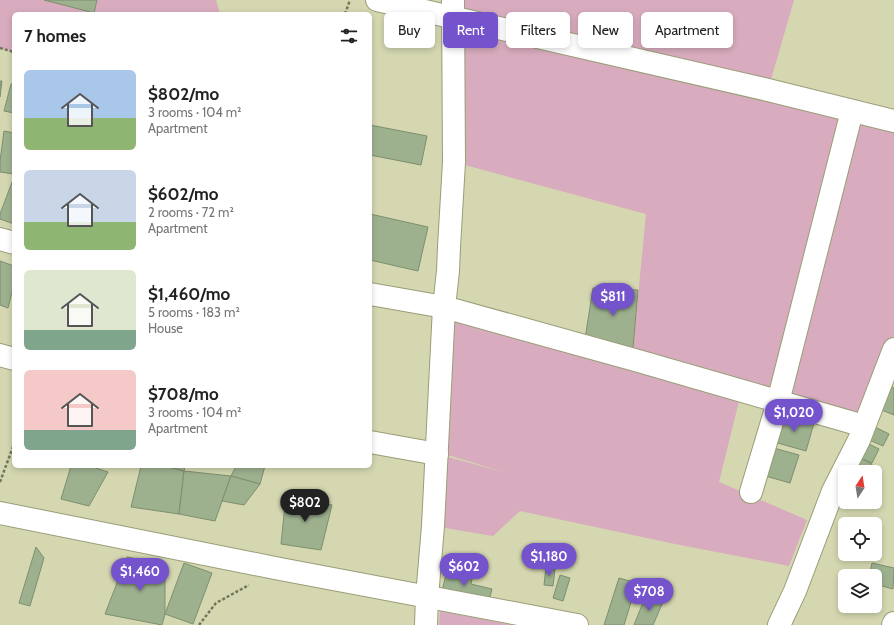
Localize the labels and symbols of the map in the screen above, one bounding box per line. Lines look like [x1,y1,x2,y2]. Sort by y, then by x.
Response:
pin: $811 [589,283,637,317]
pin: $1,020 [761,399,827,433]
north arrow [838,465,882,509]
pin: $802 [281,489,329,523]
pin: $1,180 [516,543,582,577]
pin: $602 [440,553,488,587]
pin: $1,460 [107,558,173,592]
pin: $708 [625,578,673,612]

